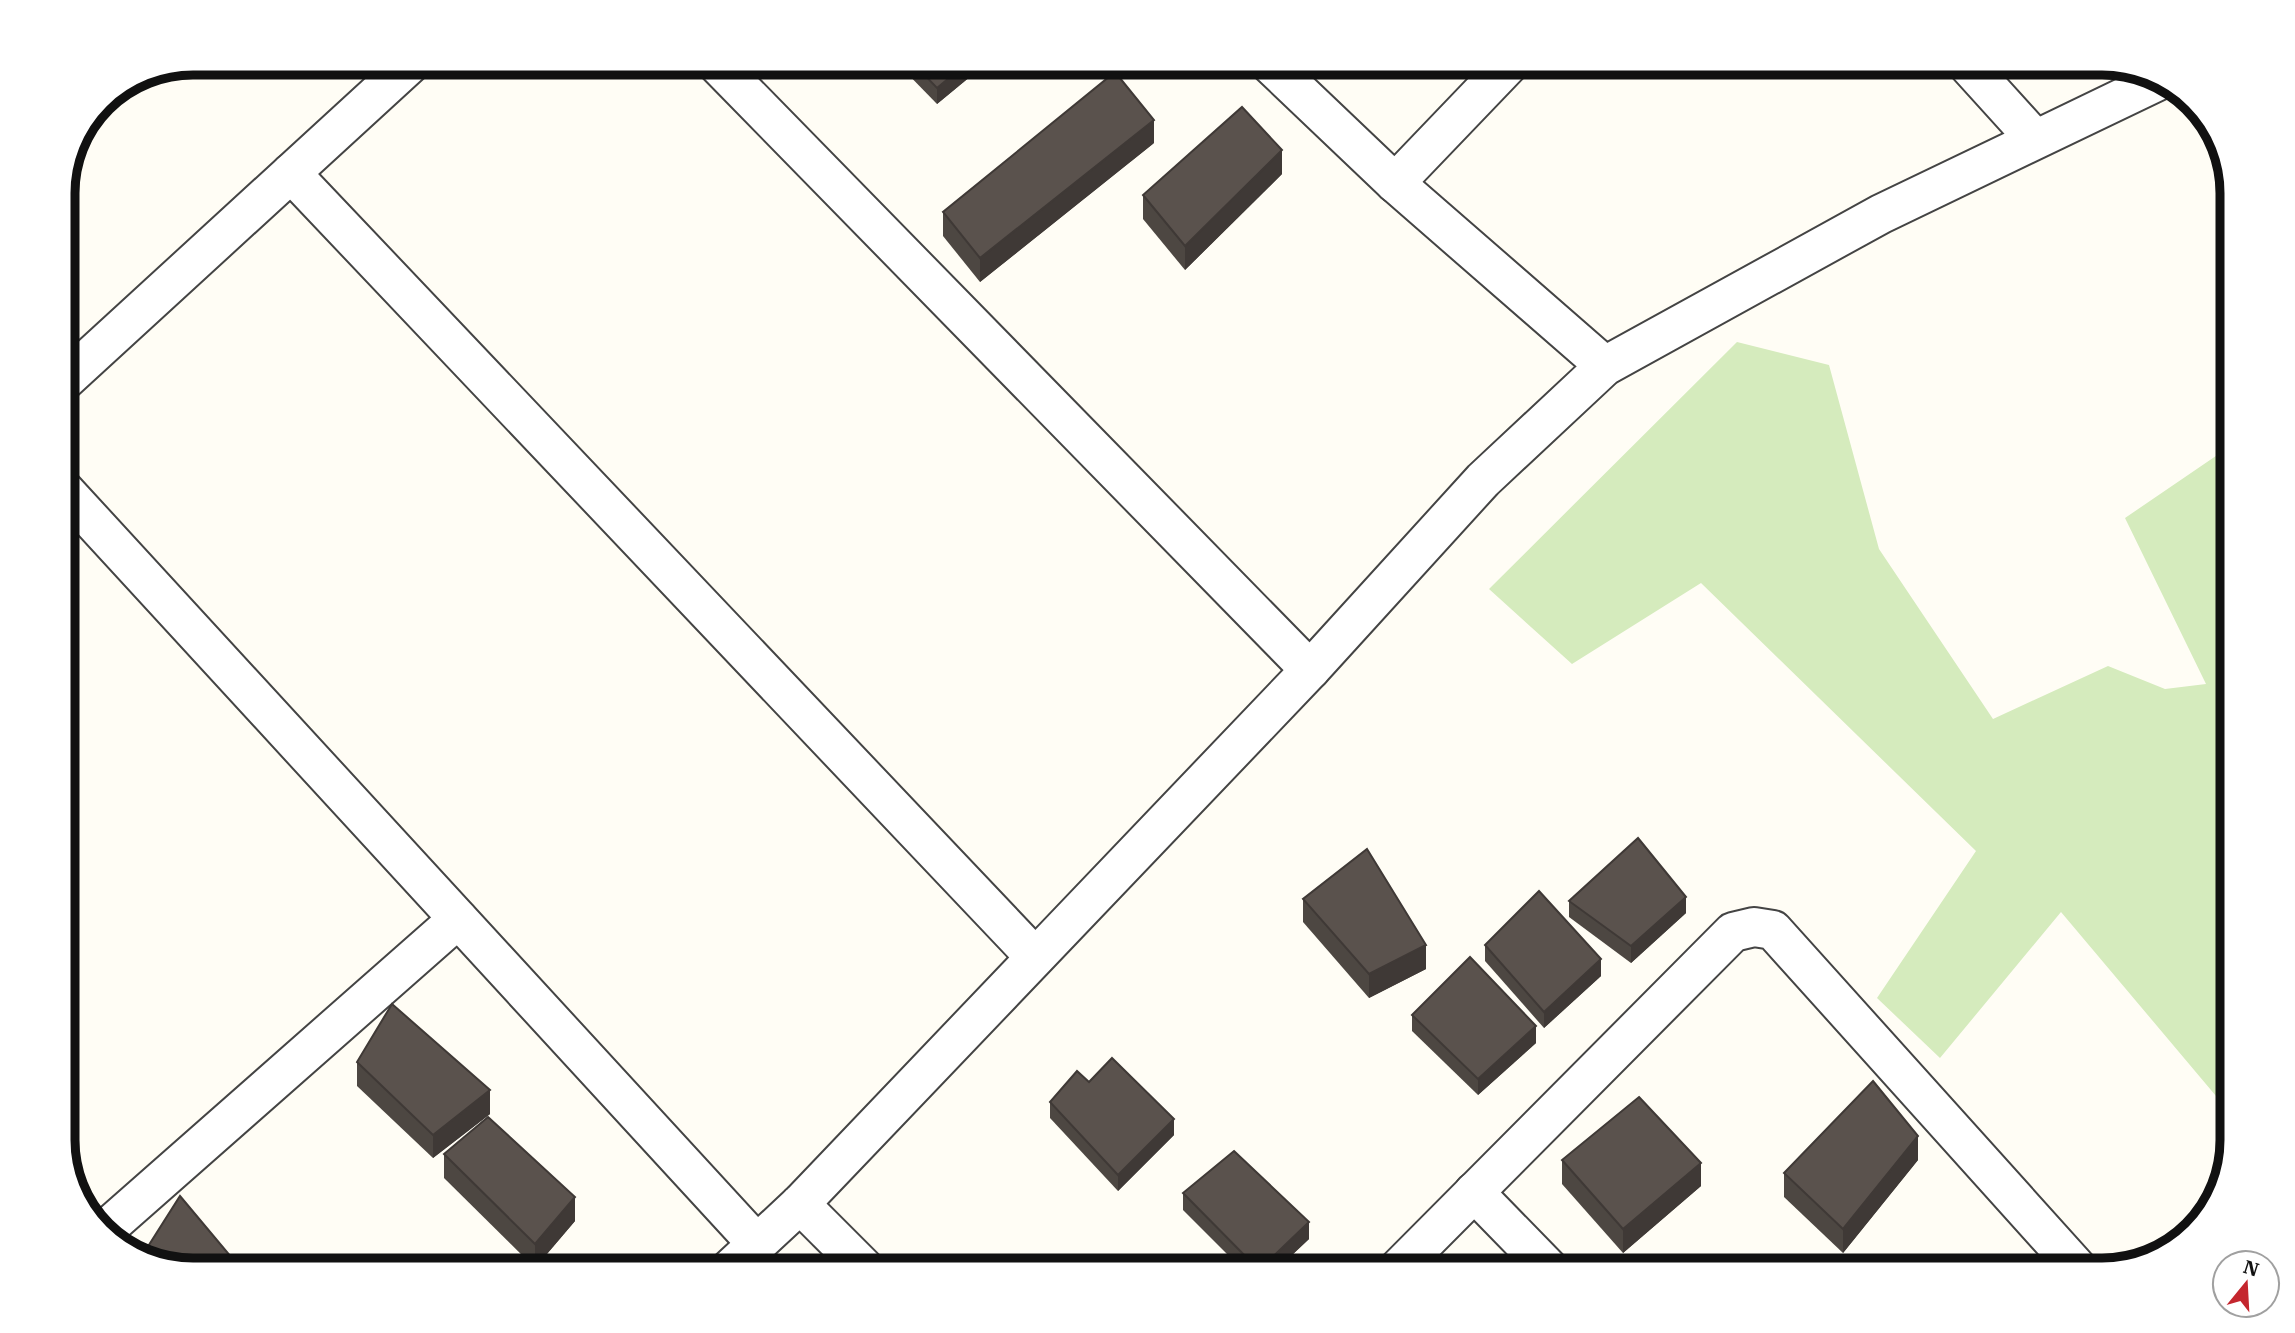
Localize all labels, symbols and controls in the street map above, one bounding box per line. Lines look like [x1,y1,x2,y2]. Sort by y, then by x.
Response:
north arrow [2211,1249,2281,1319]
text: N [2240,1254,2262,1282]

